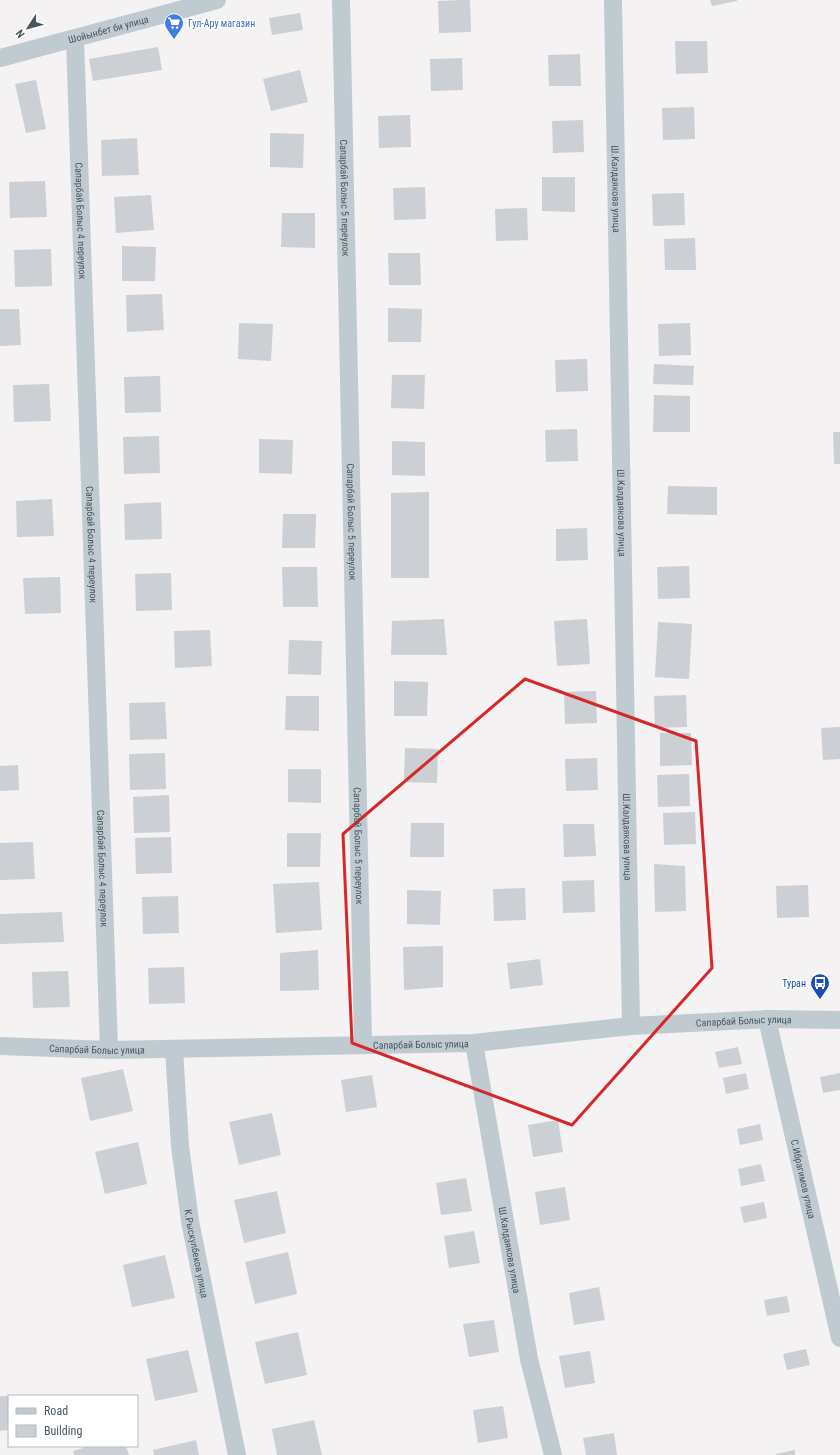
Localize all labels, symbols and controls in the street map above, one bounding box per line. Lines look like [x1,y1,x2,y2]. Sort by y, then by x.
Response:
north arrow [8,8,48,48]
supermarket icon: Гул-Ару магазин [163,12,185,40]
street label: Шойынбет би улица [67,13,150,45]
place label: Гул-Ару магазин [188,18,255,29]
text: N [13,27,28,40]
street label: Сапарбай Болыс 5 переулок [338,139,352,257]
street label: Ш.Калдаякова улица [610,145,623,233]
street label: Сапарбай Болыс 4 переулок [74,162,89,280]
street label: Сапарбай Болыс 5 переулок [345,463,359,581]
street label: Ш.Калдаякова улица [616,469,628,557]
street label: Сапарбай Болыс 4 переулок [85,486,99,604]
street label: Сапарбай Болыс 5 переулок [352,787,366,905]
street label: Ш.Калдаякова улица [621,793,634,881]
street label: Сапарбай Болыс 4 переулок [95,810,110,927]
bus stop icon: Туран [809,972,831,1000]
place label: Туран [782,978,806,989]
street label: Сапарбай Болыс улица [696,1013,792,1028]
street label: Сапарбай Болыс улица [373,1038,469,1050]
street label: Сапарбай Болыс улица [49,1042,145,1056]
street label: С.Ибрагимов улица [789,1138,818,1220]
street label: Ш.Калдаякова улица [497,1206,523,1294]
street label: К.Рыскулбеков улица [183,1209,211,1299]
legend [8,1395,138,1447]
text: Road [44,1404,68,1418]
text: Building [44,1424,82,1438]

